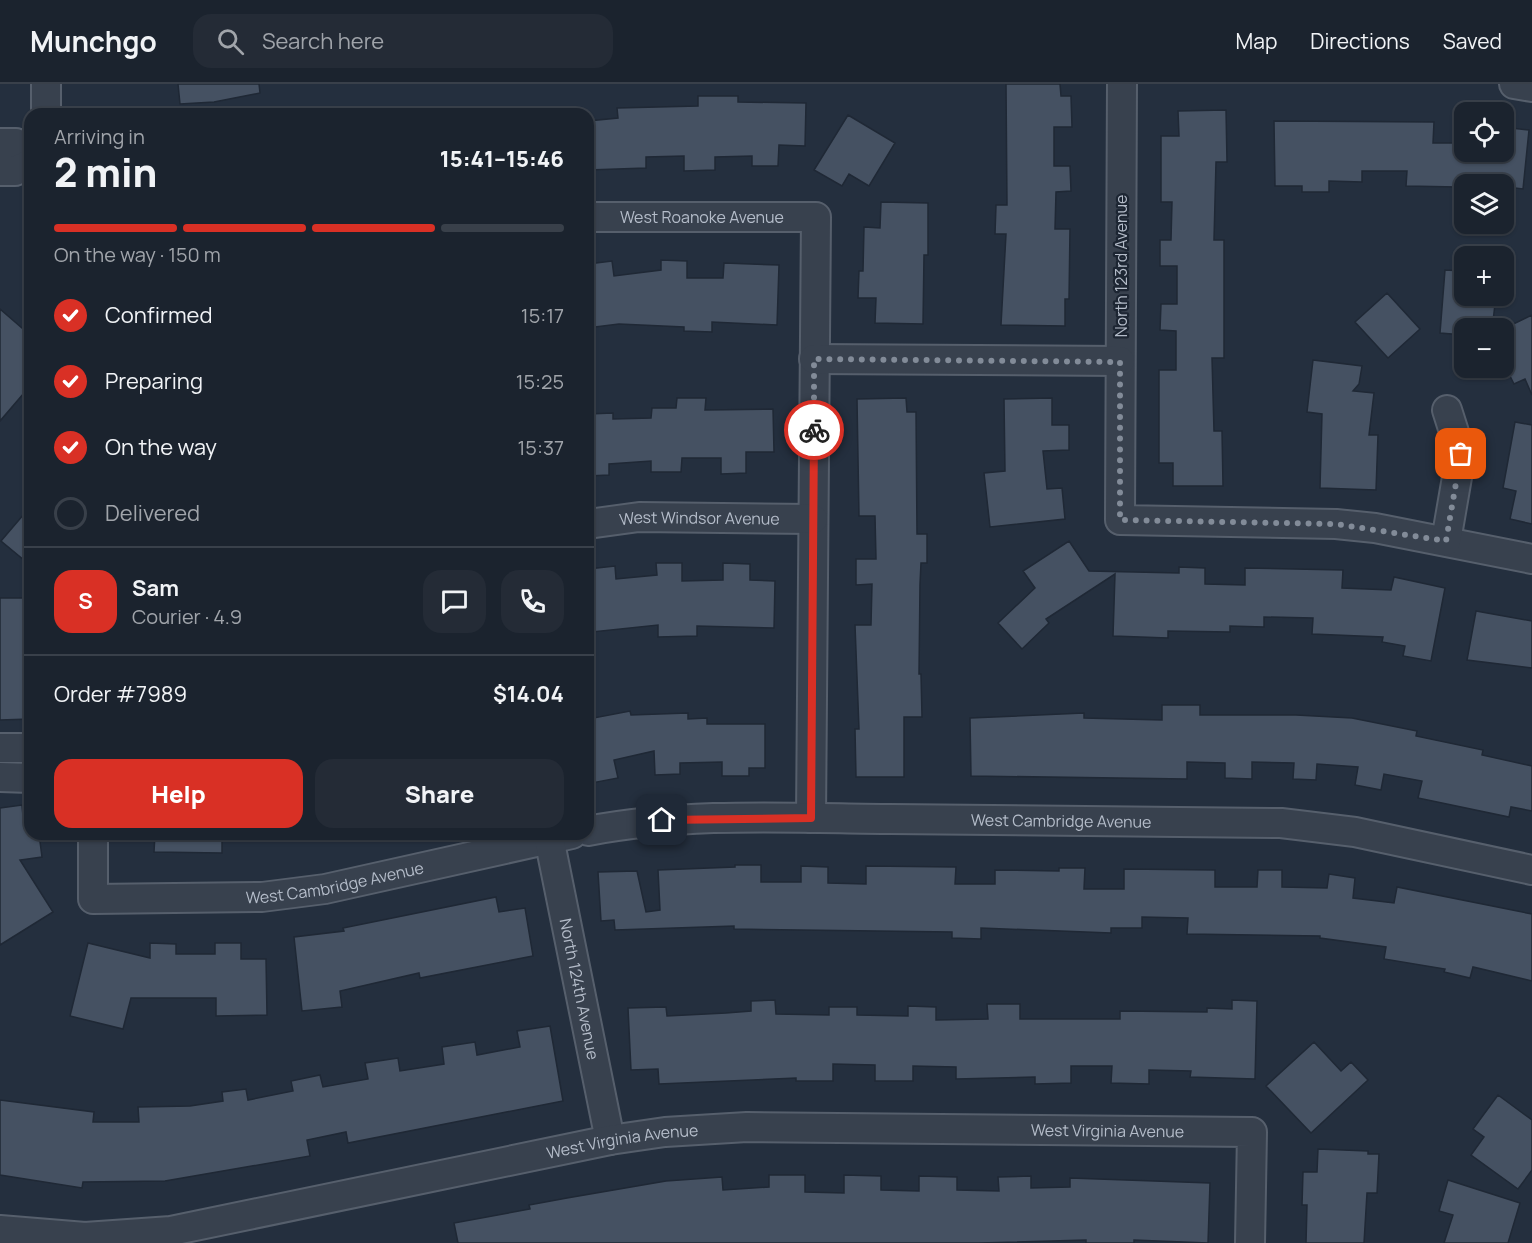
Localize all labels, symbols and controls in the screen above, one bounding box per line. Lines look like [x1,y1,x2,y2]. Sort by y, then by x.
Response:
search box [193,14,613,68]
text: Munchgo [30,22,157,60]
icon: search [214,25,247,58]
text: Search here [262,26,384,56]
text: Map [1236,27,1277,55]
text: Directions [1310,27,1410,55]
text: Saved [1443,27,1502,55]
map controls [1454,102,1514,378]
button: locate [1454,102,1514,162]
text: Arriving in [54,123,145,150]
text: 15:41–15:46 [440,144,564,174]
text: 2 min [54,145,157,199]
button: layers [1454,174,1514,234]
street label: North 123rd Avenue [1110,195,1132,337]
street label: West Roanoke Avenue [620,206,784,228]
text: On the way · 150 m [54,241,221,268]
button: + [1454,246,1514,306]
icon: check [54,299,87,332]
text: Confirmed [105,300,213,330]
text: 15:17 [521,302,564,329]
button: − [1454,318,1514,378]
icon: check [54,365,87,398]
text: Preparing [105,366,203,396]
text: 15:25 [516,368,564,395]
courier [784,400,844,460]
icon: bike [798,414,831,447]
pin [1435,428,1486,479]
icon: check [54,431,87,464]
text: On the way [105,432,217,462]
text: 15:37 [518,434,564,461]
icon: bag [1444,437,1477,470]
text: Delivered [105,498,200,528]
street label: West Windsor Avenue [618,506,780,531]
button: chat [423,570,486,633]
button: phone [501,570,564,633]
text: Sam [132,573,179,603]
text: S [78,586,93,616]
text: Courier · 4.9 [132,603,242,630]
text: Order #7989 [54,679,187,709]
text: $14.04 [493,679,564,709]
button: Help [54,759,303,828]
button: Share [315,759,564,828]
pin [636,794,687,845]
icon: home [645,803,678,836]
street label: West Cambridge Avenue [971,809,1152,833]
street label: West Cambridge Avenue [246,856,426,908]
street label: North 124th Avenue [554,916,605,1062]
street label: West Virginia Avenue [545,1119,699,1164]
street label: West Virginia Avenue [1031,1119,1184,1142]

